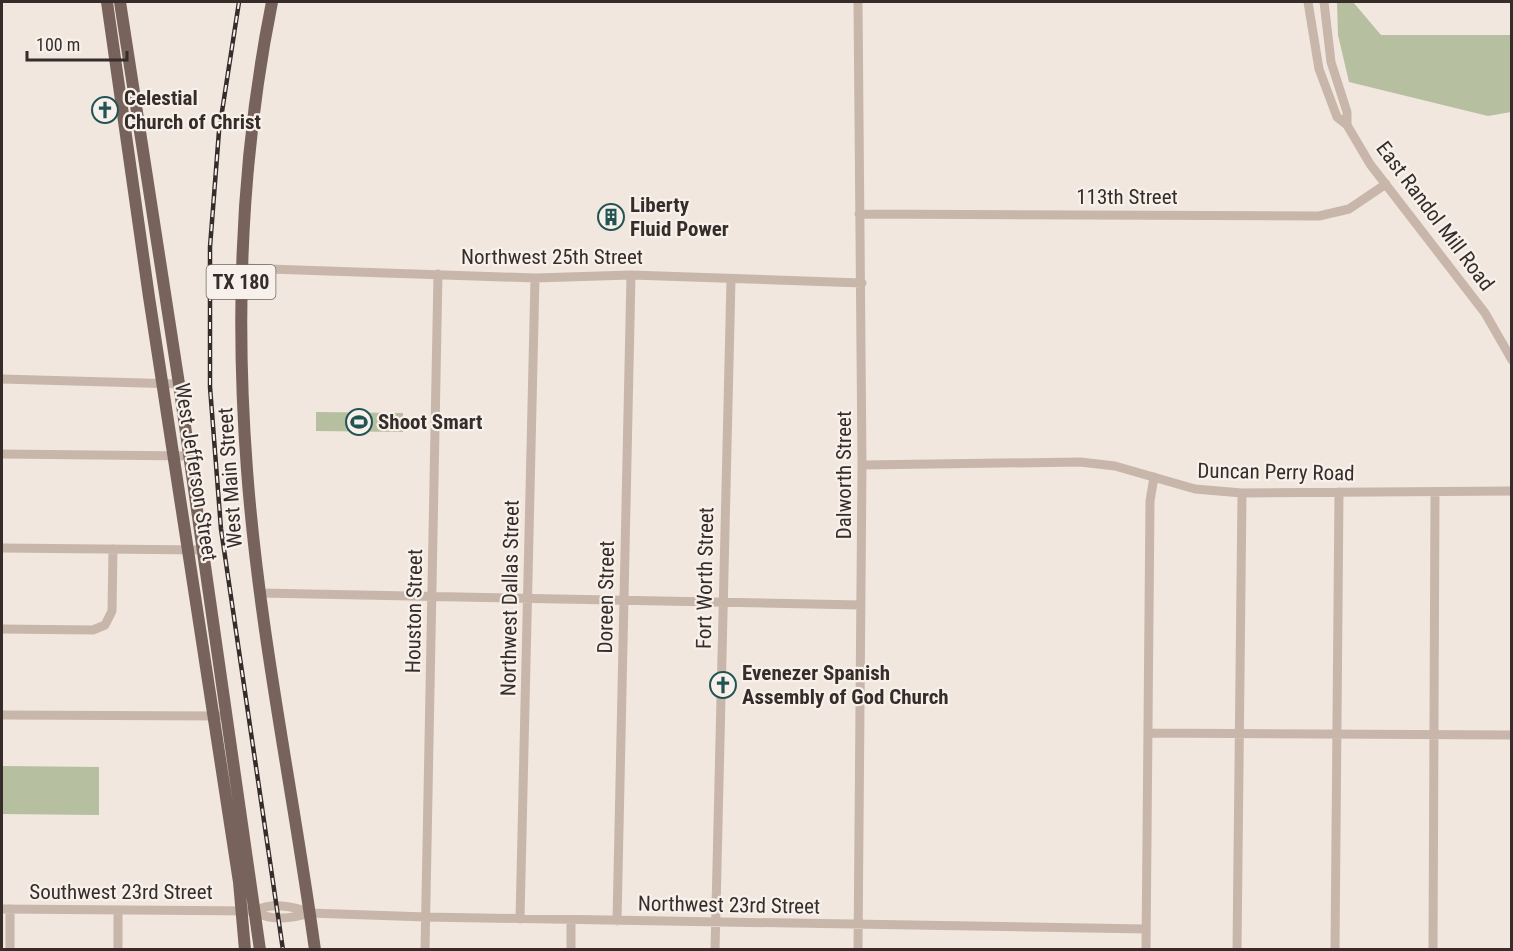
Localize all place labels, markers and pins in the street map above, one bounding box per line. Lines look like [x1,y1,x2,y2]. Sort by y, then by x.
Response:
place label: Celestial Church of Christ [124,86,261,134]
church icon: Celestial Church of Christ [90,95,120,125]
place label: Liberty Fluid Power [630,193,729,241]
building icon: Liberty Fluid Power [596,202,626,232]
sports icon: Shoot Smart [344,407,374,437]
place label: Shoot Smart [378,410,483,434]
place label: Evenezer Spanish Assembly of God Church [742,661,949,709]
church icon: Evenezer Spanish Assembly of God Church [708,670,738,700]

